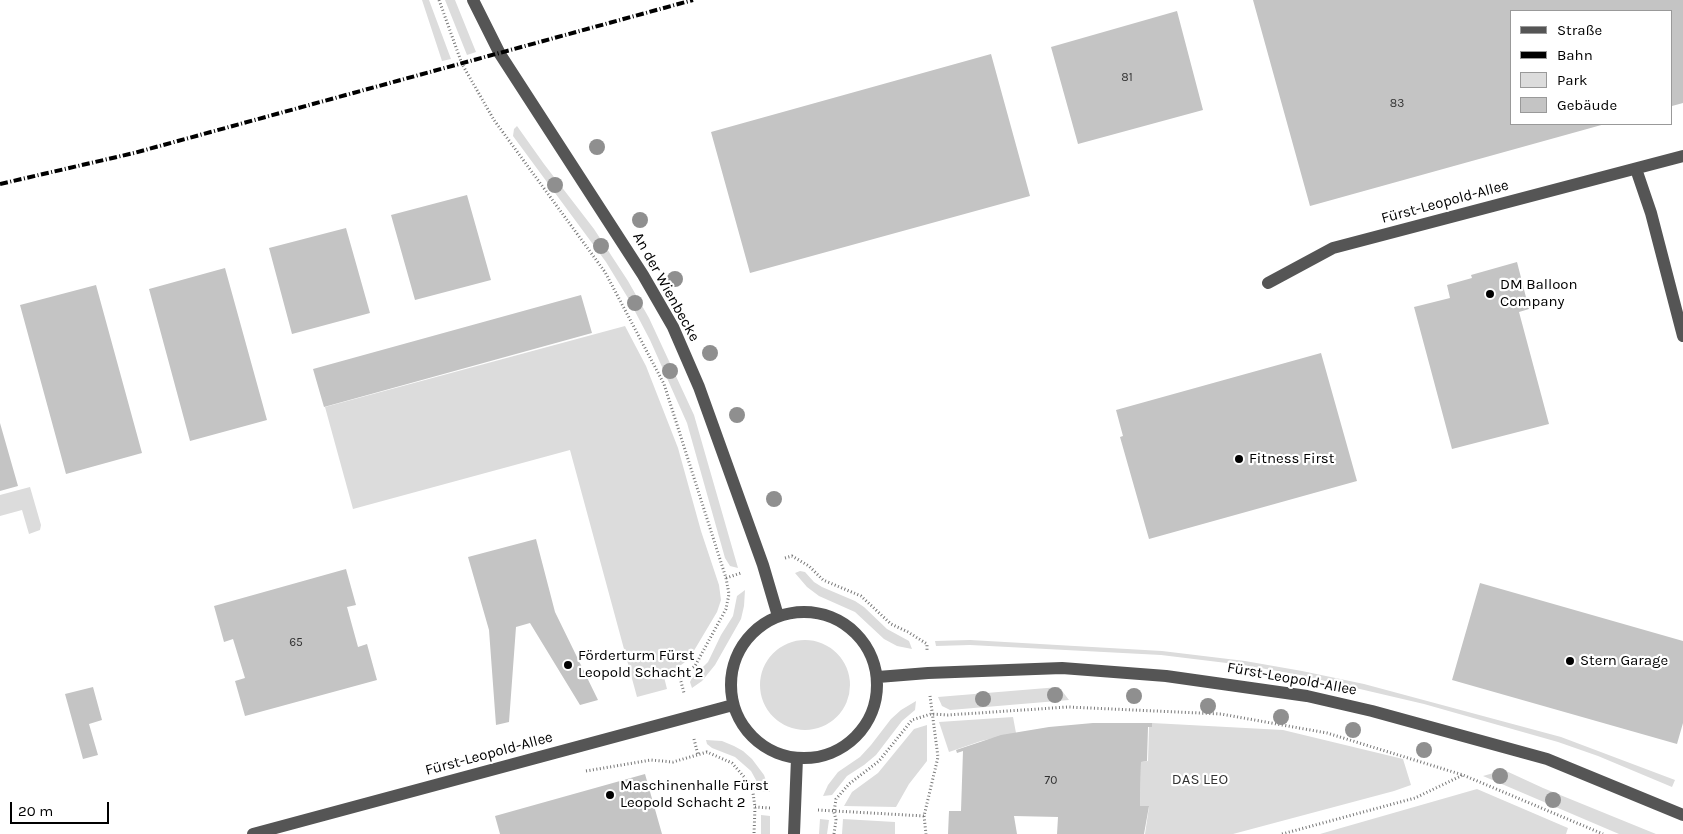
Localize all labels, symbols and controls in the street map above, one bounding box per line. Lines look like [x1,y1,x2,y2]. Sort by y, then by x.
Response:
legend [1510,10,1673,125]
text: Straße [1557,21,1602,39]
text: Bahn [1557,46,1593,64]
house number: 81 [1121,71,1133,85]
text: Park [1557,71,1587,89]
text: Gebäude [1557,96,1617,114]
house number: 83 [1390,97,1404,111]
street label: Fürst-Leopold-Allee [1379,176,1511,228]
street label: An der Wienbecke [629,229,703,345]
place label: DM Balloon Company [1500,276,1578,311]
marker: DM Balloon Company [1484,288,1496,300]
place label: Fitness First [1249,450,1334,468]
marker: Fitness First [1233,453,1245,465]
house number: 65 [289,636,303,650]
place label: Förderturm Fürst Leopold Schacht 2 [578,647,703,682]
place label: Stern Garage [1580,652,1668,670]
marker: Stern Garage [1564,655,1576,667]
marker: Förderturm Fürst Leopold Schacht 2 [562,659,574,671]
street label: Fürst-Leopold-Allee [1226,659,1358,699]
street label: Fürst-Leopold-Allee [423,728,555,780]
park label: DAS LEO [1172,771,1228,789]
house number: 70 [1045,774,1057,788]
place label: Maschinenhalle Fürst Leopold Schacht 2 [620,777,768,812]
marker: Maschinenhalle Fürst Leopold Schacht 2 [604,789,616,801]
scale bar [12,792,111,824]
text: 20 m [18,802,53,820]

